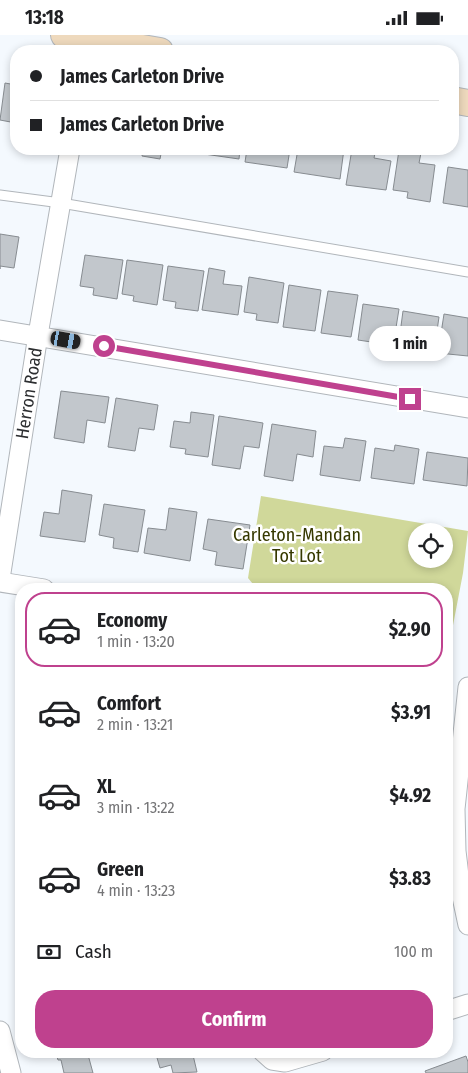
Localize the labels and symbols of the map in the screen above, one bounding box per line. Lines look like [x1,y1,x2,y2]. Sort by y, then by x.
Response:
callout: 1 min [369,327,451,361]
car [49,330,82,350]
route start [93,335,115,357]
street label: Herron Road [11,346,47,441]
route end [399,388,421,410]
park label: Carleton-Mandan Tot Lot [233,524,361,567]

